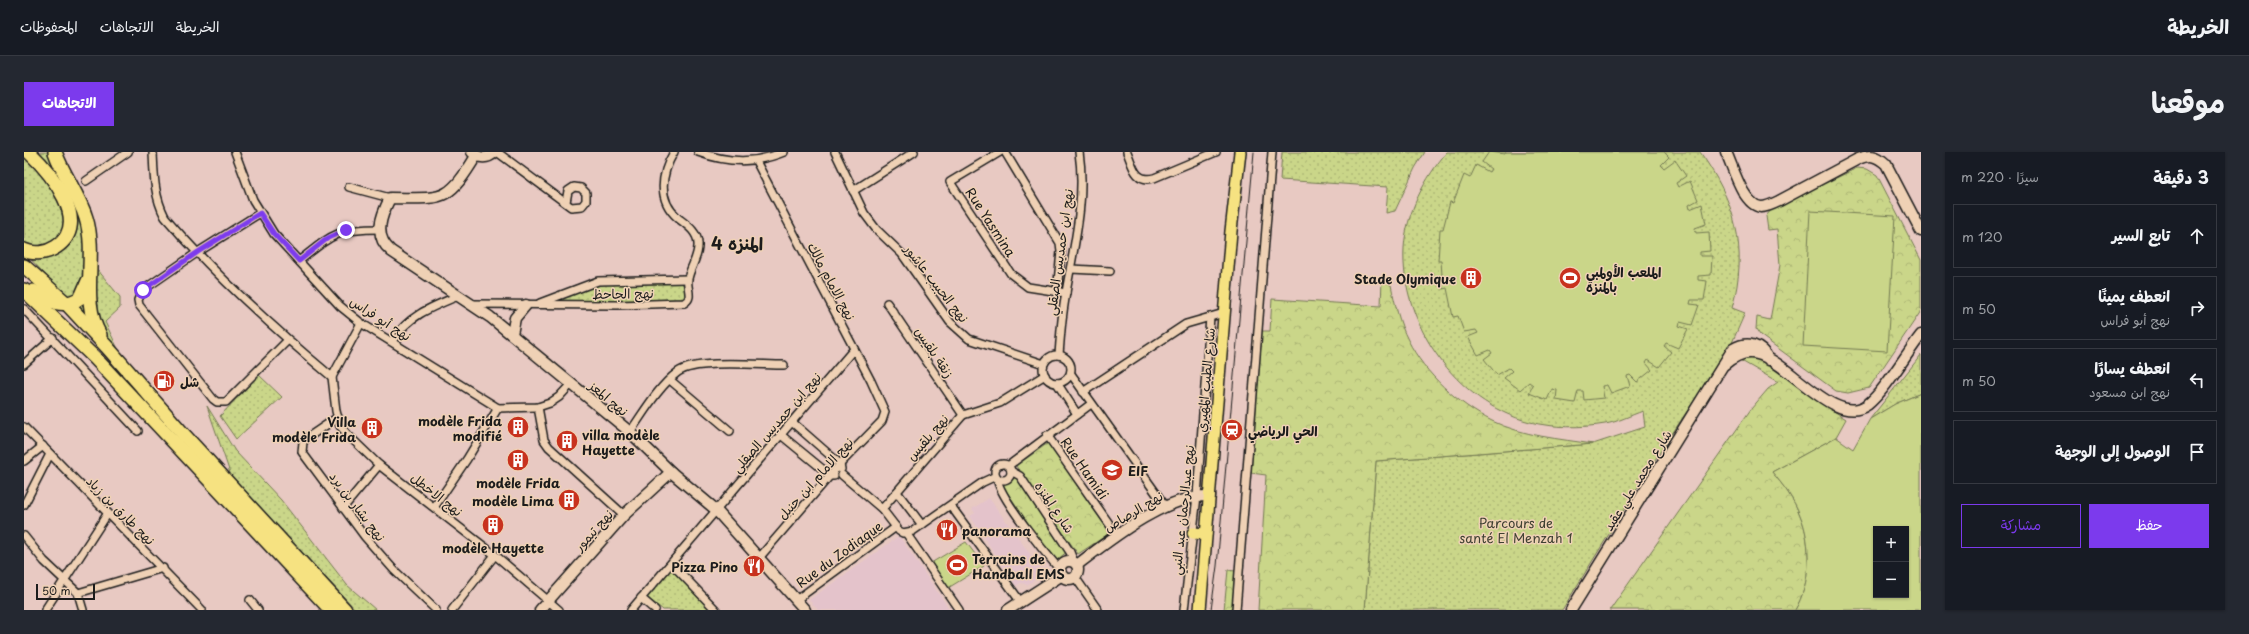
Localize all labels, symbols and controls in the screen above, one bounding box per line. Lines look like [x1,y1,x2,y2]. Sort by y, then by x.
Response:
text: الخريطة [2167,12,2229,40]
text: المحفوظات [20,16,78,37]
text: الاتجاهات [100,16,154,37]
text: الخريطة [176,16,219,37]
text: موقعنا [2151,80,2225,123]
button: الاتجاهات [24,82,114,126]
text: 3 دقيقة [2153,164,2209,190]
text: سيرًا · 220 m [1961,167,2039,186]
street label: Rue Yasmina [961,184,1021,261]
street label: نهج ابن حمديس الصقلي [1041,187,1080,317]
route end [337,221,355,239]
text: تابع السير [2112,223,2170,246]
icon: ahead [2186,225,2208,247]
text: 120 m [1962,227,2003,246]
district label: المنزه 4 [711,230,763,256]
street label: نهج الامام مالك [802,239,860,324]
street label: نهج الحبيب عاشور [899,239,974,327]
place label: الملعب الأولمبي بالمنزه [1586,262,1661,296]
building icon: Stade Olymique [1458,265,1484,291]
sports icon: الملعب الأولمبي بالمنزه [1557,265,1583,291]
place label: Stade Olymique [1354,269,1456,288]
route start [134,281,152,299]
street label: نهج الجاحظ [592,283,654,304]
text: انعطف يمينًا [2098,284,2170,307]
street label: نهج أبو فراس [346,291,415,346]
icon: right [2186,297,2208,319]
text: 50 m [1962,299,1996,318]
text: نهج أبو فراس [2101,310,2170,329]
street label: زنقة بلقيس [911,323,959,381]
street label: شارع الطيب المهيري [1191,327,1220,433]
text: انعطف يسارًا [2094,356,2170,379]
fuel station icon: شل [151,368,177,394]
street label: نهج ابن حمديس الصقلي [727,368,827,478]
icon: left [2186,369,2208,391]
text: 50 m [1962,371,1996,390]
place label: شل [180,372,199,391]
street label: نهج المعز [584,375,633,421]
text: نهج ابن مسعود [2089,382,2170,401]
street label: نهج بلقيس [901,410,953,465]
place label: modèle Frida modifié [418,411,502,445]
place label: Villa modèle Frida [272,412,356,446]
building icon: modèle Frida modifié [505,414,531,440]
building icon: Villa modèle Frida [359,415,385,441]
station icon: الحي الرياضي [1219,417,1245,443]
place label: الحي الرياضي [1248,421,1318,444]
place label: villa modèle Hayette [582,425,660,459]
street label: شارع محمد علي عقيد [1598,426,1678,536]
building icon: villa modèle Hayette [554,428,580,454]
street label: نهج الامام ابن حنبل [773,433,859,525]
street label: Rue Hamidi [1057,433,1113,503]
text: الوصول إلى الوجهة [2055,439,2170,462]
icon: arrive [2186,441,2208,463]
street label: نهج عبدالرحمان عبد النبي [1166,444,1201,576]
building icon: modèle Frida [505,447,531,473]
school or university icon: EIF [1099,457,1125,483]
place label: EIF [1128,461,1148,480]
street label: نهج بشار بن برد [325,467,391,545]
street label: نهج الاخطل [406,468,467,521]
street label: نهج طارق بن زياد [82,471,160,549]
place label: modèle Frida [476,473,560,492]
street label: شارع المنزه [1030,477,1079,537]
street label: نهج الرصاص [1100,486,1167,537]
building icon: modèle Lima [556,487,582,513]
place label: modèle Lima [472,491,554,510]
button: مشاركة [1961,504,2081,548]
button: حفظ [2089,504,2209,548]
street label: نهج تيمور [568,505,618,557]
building icon: modèle Hayette [480,512,506,538]
park label: Parcours de santé El Menzah 1 [1459,513,1573,547]
street label: Rue du Zodiaque [792,516,886,592]
restaurant icon: panorama [934,517,960,543]
place label: panorama [962,521,1031,540]
map controls [1873,526,1909,598]
button: + [1873,526,1909,562]
place label: modèle Hayette [442,538,544,557]
place label: Terrains de Handball EMS [972,549,1065,583]
sports icon: Terrains de Handball EMS [944,552,970,578]
restaurant icon: Pizza Pino [741,553,767,579]
place label: Pizza Pino [671,557,738,576]
button: − [1873,562,1909,598]
scale bar [36,582,95,601]
text: 50 m [42,582,71,599]

